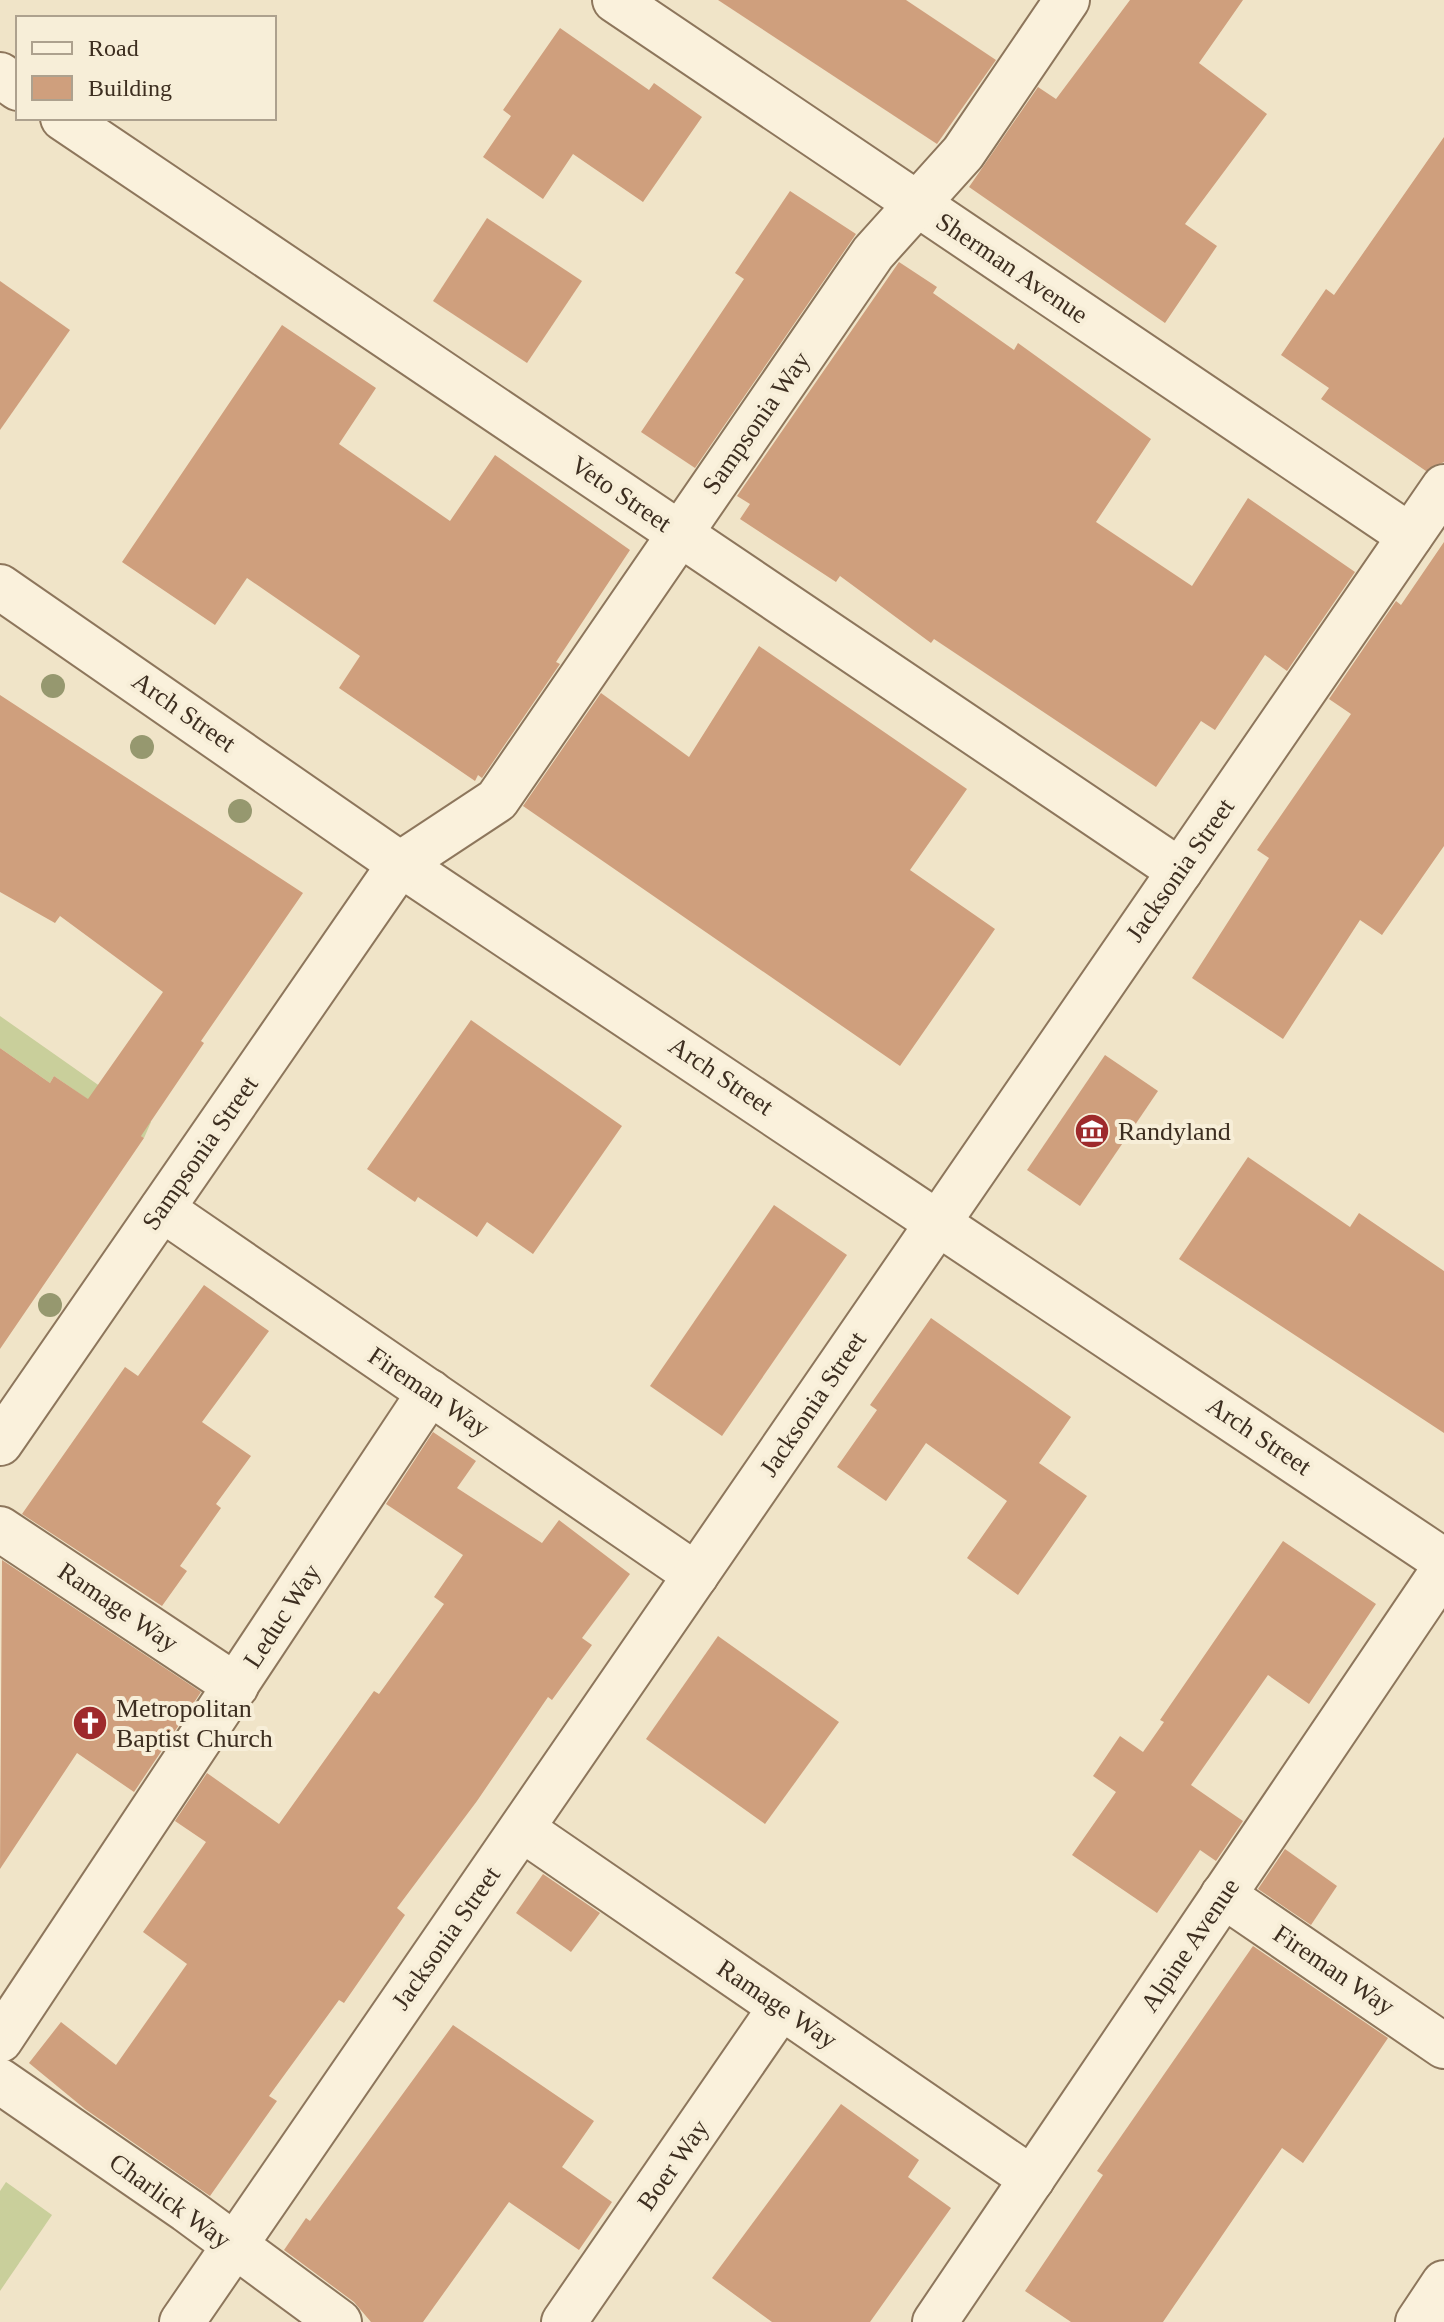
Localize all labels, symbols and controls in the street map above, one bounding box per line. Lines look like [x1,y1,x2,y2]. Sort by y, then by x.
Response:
legend [16,16,276,120]
text: Road [88,35,139,61]
text: Building [88,75,172,101]
street label: Sherman Avenue [931,207,1093,329]
street label: Sampsonia Way [696,346,816,500]
street label: Veto Street [565,450,677,539]
street label: Arch Street [127,666,242,758]
street label: Jacksonia Street [1120,792,1241,947]
street label: Arch Street [664,1031,779,1122]
street label: Sampsonia Street [136,1070,264,1236]
museum icon: Randyland [1073,1112,1111,1150]
place label: Randyland [1118,1117,1231,1146]
street label: Jacksonia Street [754,1326,872,1482]
street label: Fireman Way [363,1341,495,1443]
street label: Arch Street [1202,1391,1317,1482]
street label: Ramage Way [53,1556,183,1658]
street label: Leduc Way [238,1559,326,1673]
place label: Metropolitan Baptist Church [116,1694,273,1753]
church icon: Metropolitan Baptist Church [71,1704,109,1742]
street label: Jacksonia Street [386,1860,507,2015]
street label: Alpine Avenue [1135,1873,1245,2017]
street label: Fireman Way [1268,1919,1400,2021]
street label: Ramage Way [712,1953,842,2055]
street label: Boer Way [631,2114,715,2216]
street label: Charlick Way [104,2147,236,2255]

